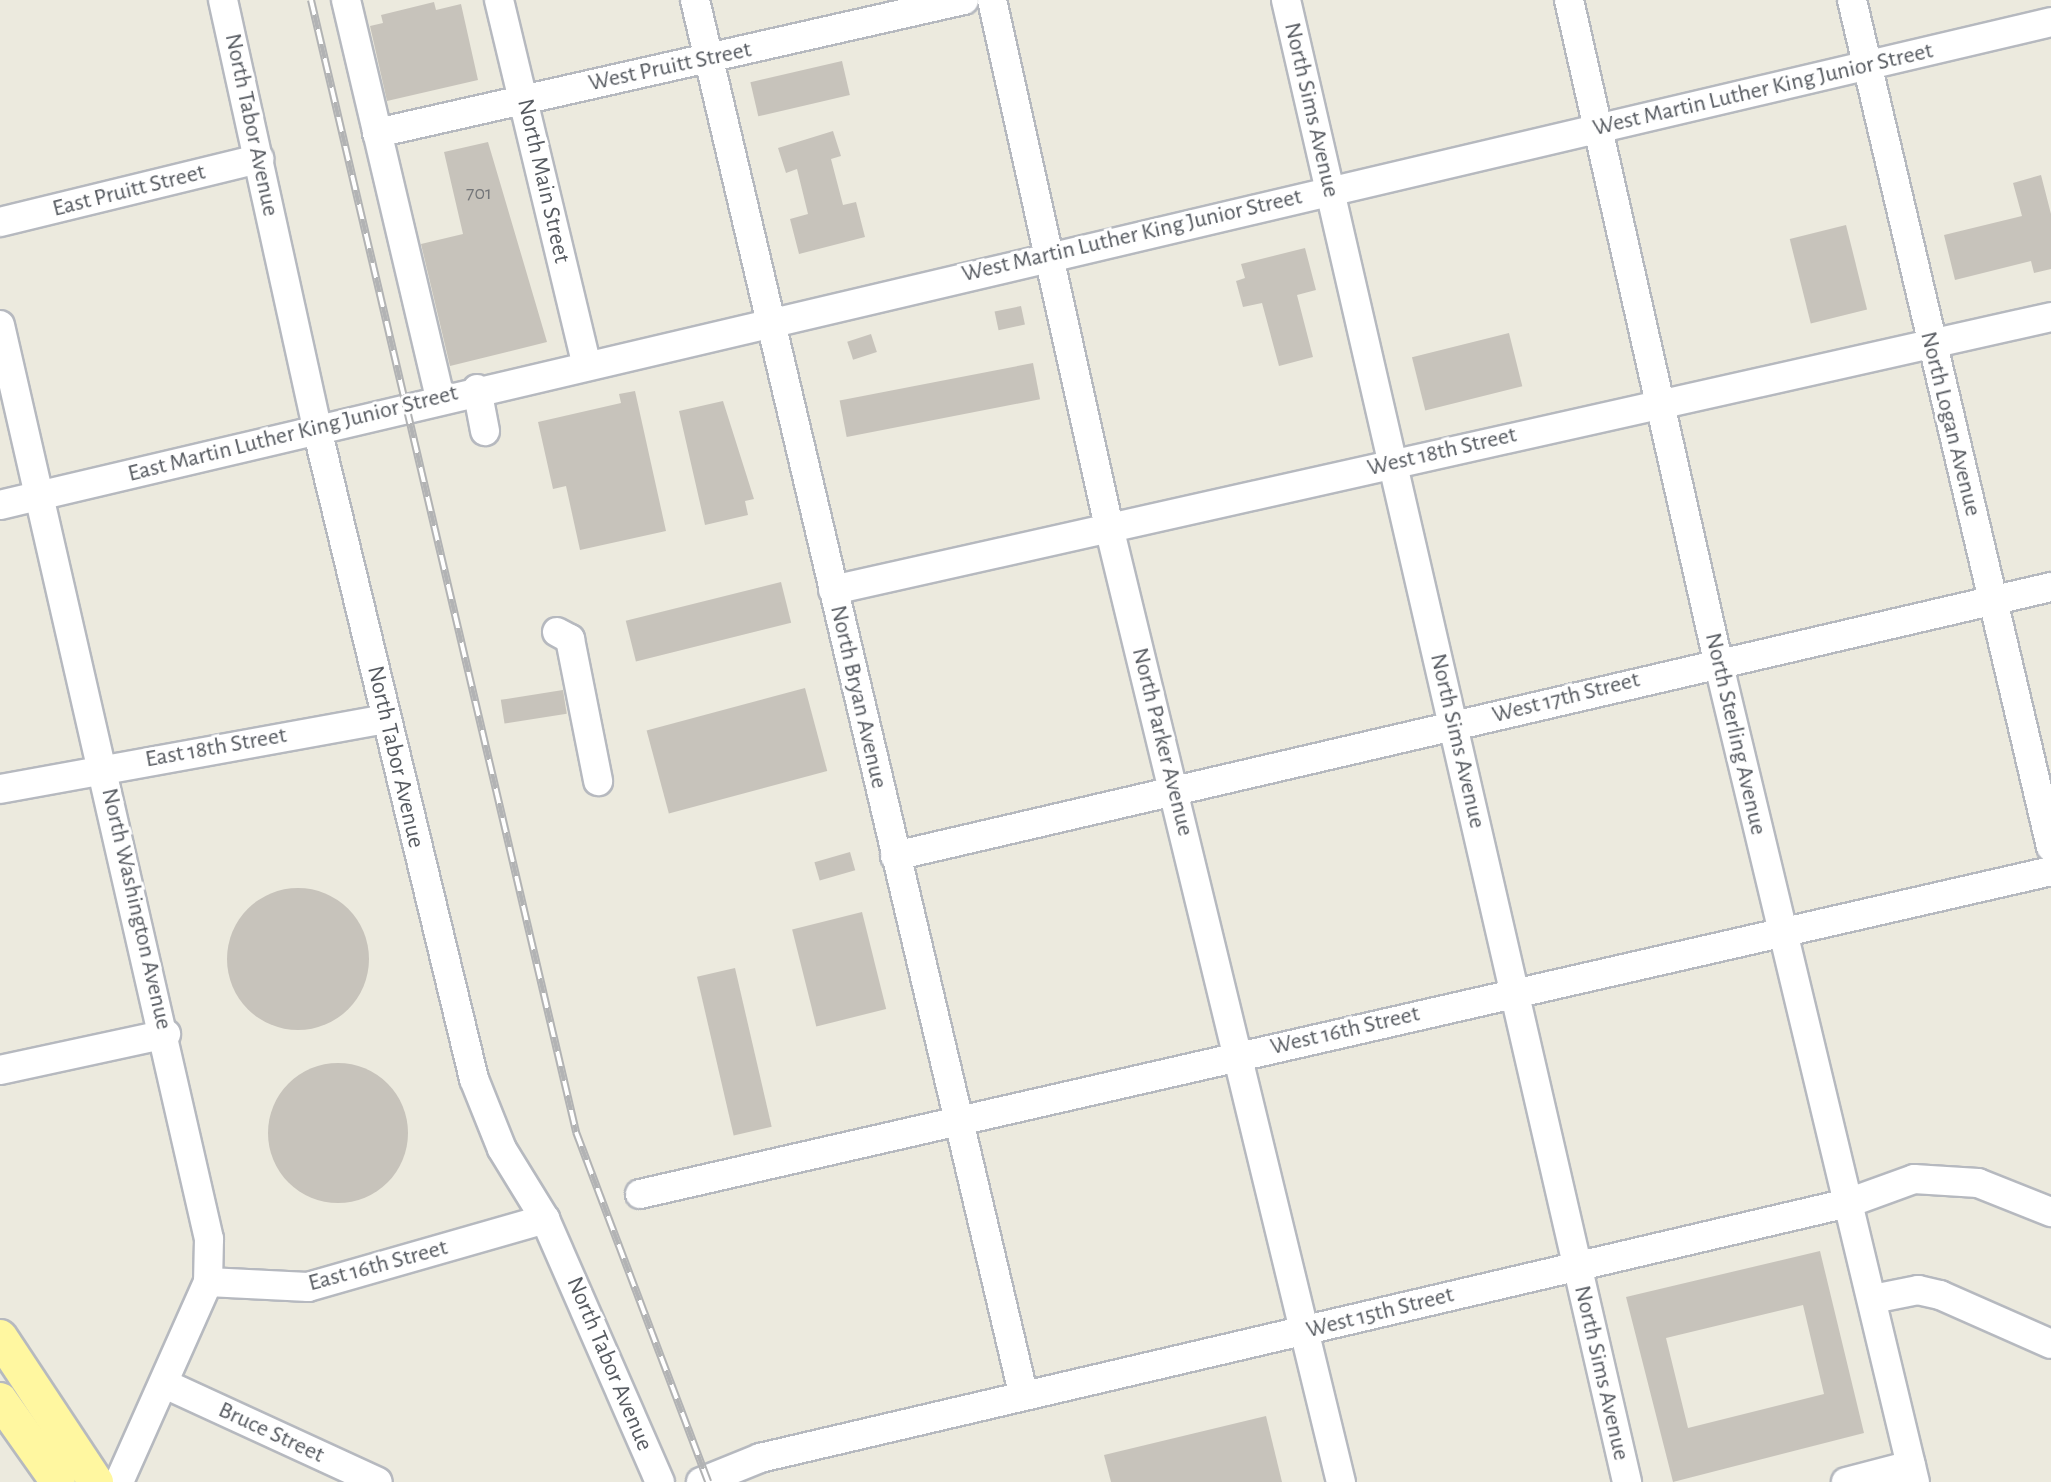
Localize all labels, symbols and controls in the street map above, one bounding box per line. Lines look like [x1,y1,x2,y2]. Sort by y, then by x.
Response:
street label: North Sims Avenue [1277,20,1345,200]
street label: North Tabor Avenue [218,31,284,219]
street label: West Pruitt Street [586,36,754,98]
street label: West Martin Luther King Junior Street [1590,37,1936,143]
street label: North Main Street [510,96,576,266]
street label: East Pruitt Street [50,158,208,224]
house number: 701 [466,181,492,205]
street label: West Martin Luther King Junior Street [959,183,1305,289]
street label: North Logan Avenue [1913,329,1987,519]
street label: East Martin Luther King Junior Street [125,379,461,489]
street label: West 18th Street [1365,421,1519,483]
street label: North Bryan Avenue [823,603,893,791]
street label: North Sterling Avenue [1698,630,1772,838]
street label: North Parker Avenue [1125,645,1199,839]
street label: North Sims Avenue [1423,651,1491,831]
street label: North Tabor Avenue [360,663,430,851]
street label: West 17th Street [1489,666,1643,730]
street label: East 18th Street [143,721,289,775]
street label: North Washington Avenue [94,785,178,1033]
street label: West 16th Street [1268,1000,1422,1062]
street label: East 16th Street [305,1234,451,1298]
street label: North Tabor Avenue [559,1273,659,1455]
street label: West 15th Street [1303,1281,1457,1345]
street label: North Sims Avenue [1567,1283,1635,1463]
street label: Bruce Street [214,1396,328,1470]

